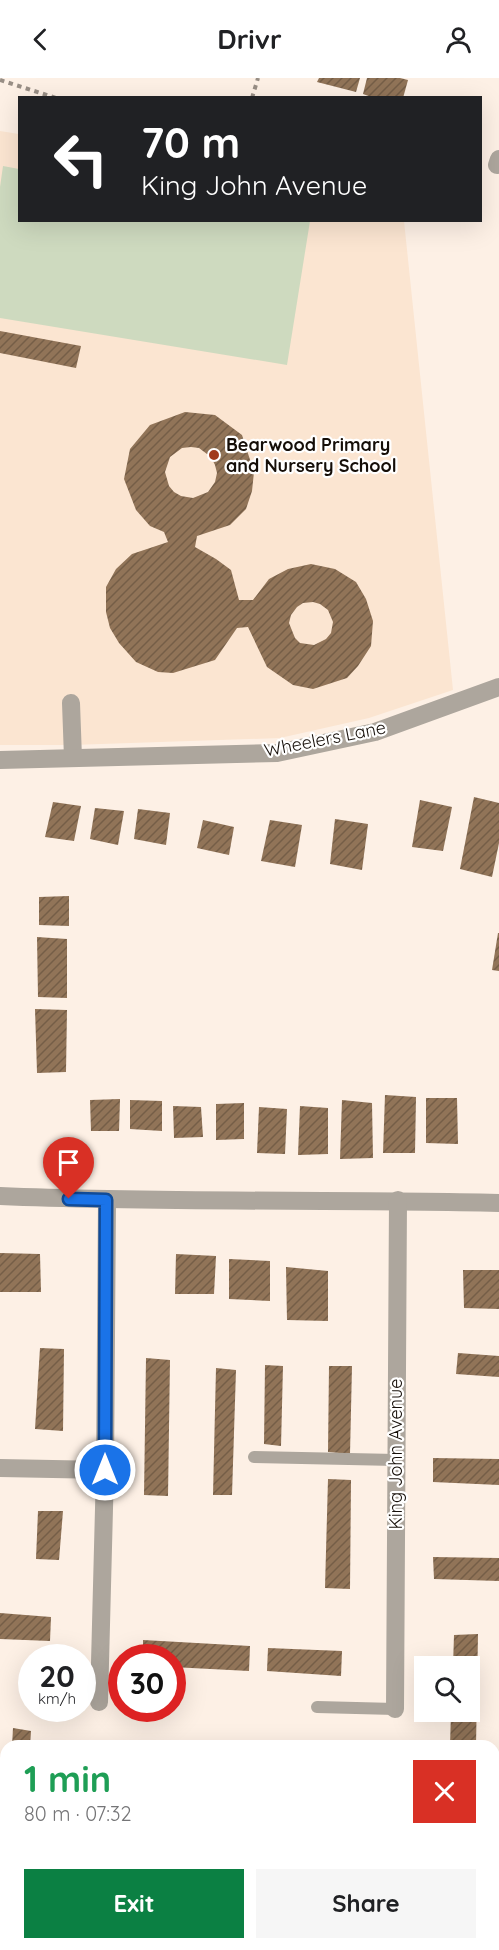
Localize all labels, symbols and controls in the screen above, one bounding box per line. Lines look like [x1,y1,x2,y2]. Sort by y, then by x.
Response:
text: Drivr [217,22,282,56]
icon: back [24,23,57,56]
icon: person [442,23,475,56]
text: 70 m [141,116,240,169]
icon: left [42,120,120,198]
text: King John Avenue [141,168,367,202]
place label: Bearwood Primary and Nursery School [226,433,397,477]
marker: Bearwood Primary and Nursery School [207,448,221,462]
street label: Wheelers Lane [262,715,388,762]
pin [43,1137,94,1199]
icon: arrive [52,1146,85,1179]
street label: King John Avenue [384,1379,407,1529]
position arrow [73,1438,137,1502]
speed limit sign: 30 [108,1644,186,1722]
map controls [414,1656,480,1722]
button: search [414,1656,480,1722]
text: 20 [39,1657,75,1695]
text: km/h [38,1689,76,1708]
text: 1 min [24,1756,111,1801]
button: close [413,1760,476,1823]
text: 80 m · 07:32 [24,1801,132,1826]
button: Exit [24,1869,244,1938]
button: Share [256,1869,476,1938]

